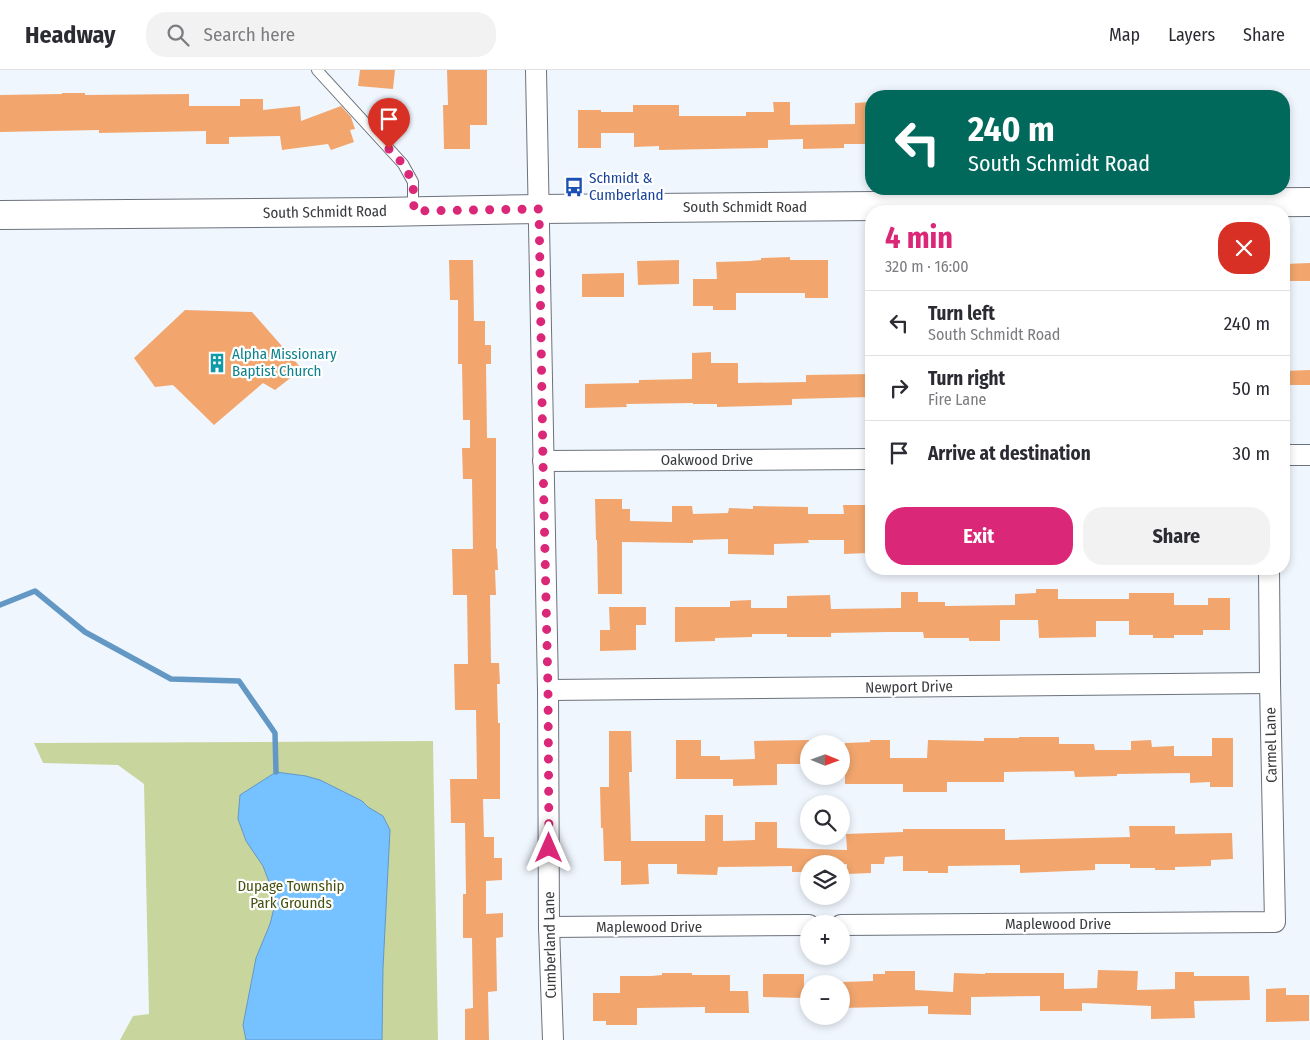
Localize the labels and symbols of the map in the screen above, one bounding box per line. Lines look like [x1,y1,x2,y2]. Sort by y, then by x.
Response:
pin [368,98,410,149]
place label: Schmidt & Cumberland [589,169,664,204]
bus stop icon: Schmidt & Cumberland [563,176,585,198]
street label: South Schmidt Road [683,198,807,216]
street label: South Schmidt Road [263,202,387,222]
place label: Alpha Missionary Baptist Church [232,345,337,380]
building icon: Alpha Missionary Baptist Church [206,352,228,374]
street label: Oakwood Drive [661,451,753,469]
street label: Newport Drive [865,677,953,697]
street label: Carmel Lane [1261,707,1281,783]
north arrow [800,735,850,785]
position arrow [522,821,574,873]
park label: Dupage Township Park Grounds [237,877,345,912]
street label: Cumberland Lane [540,891,560,999]
street label: Maplewood Drive [1005,915,1111,933]
street label: Maplewood Drive [596,918,702,936]

